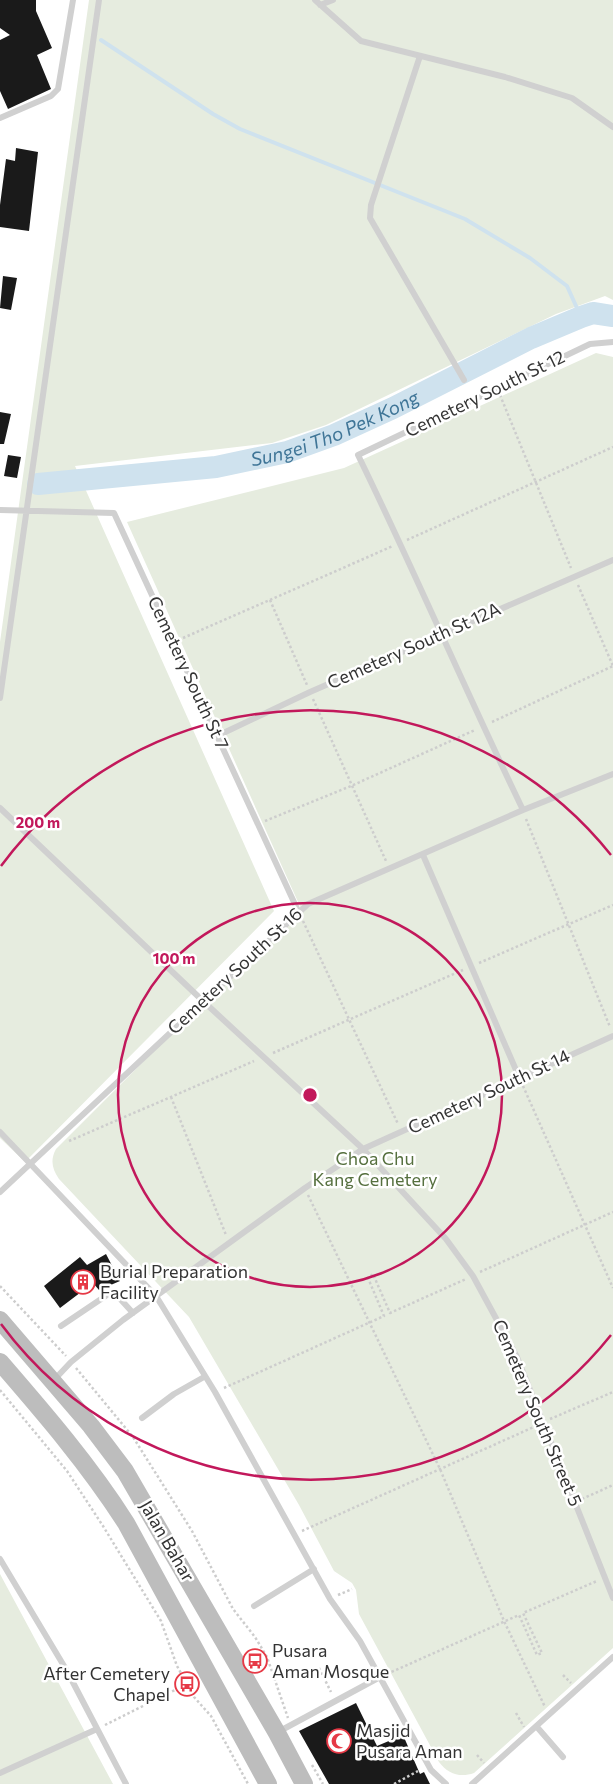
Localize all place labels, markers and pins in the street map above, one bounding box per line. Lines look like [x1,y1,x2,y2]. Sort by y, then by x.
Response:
centre of rings [301,1086,319,1104]
place label: Burial Preparation Facility [100,1260,248,1303]
building icon: Burial Preparation Facility [70,1269,96,1295]
place label: Pusara Aman Mosque [272,1639,389,1682]
bus stop icon: Pusara Aman Mosque [242,1648,268,1674]
place label: After Cemetery Chapel [43,1662,170,1705]
bus stop icon: After Cemetery Chapel [174,1671,200,1697]
place label: Masjid Pusara Aman [356,1719,463,1762]
mosque icon: Masjid Pusara Aman [326,1728,352,1754]

